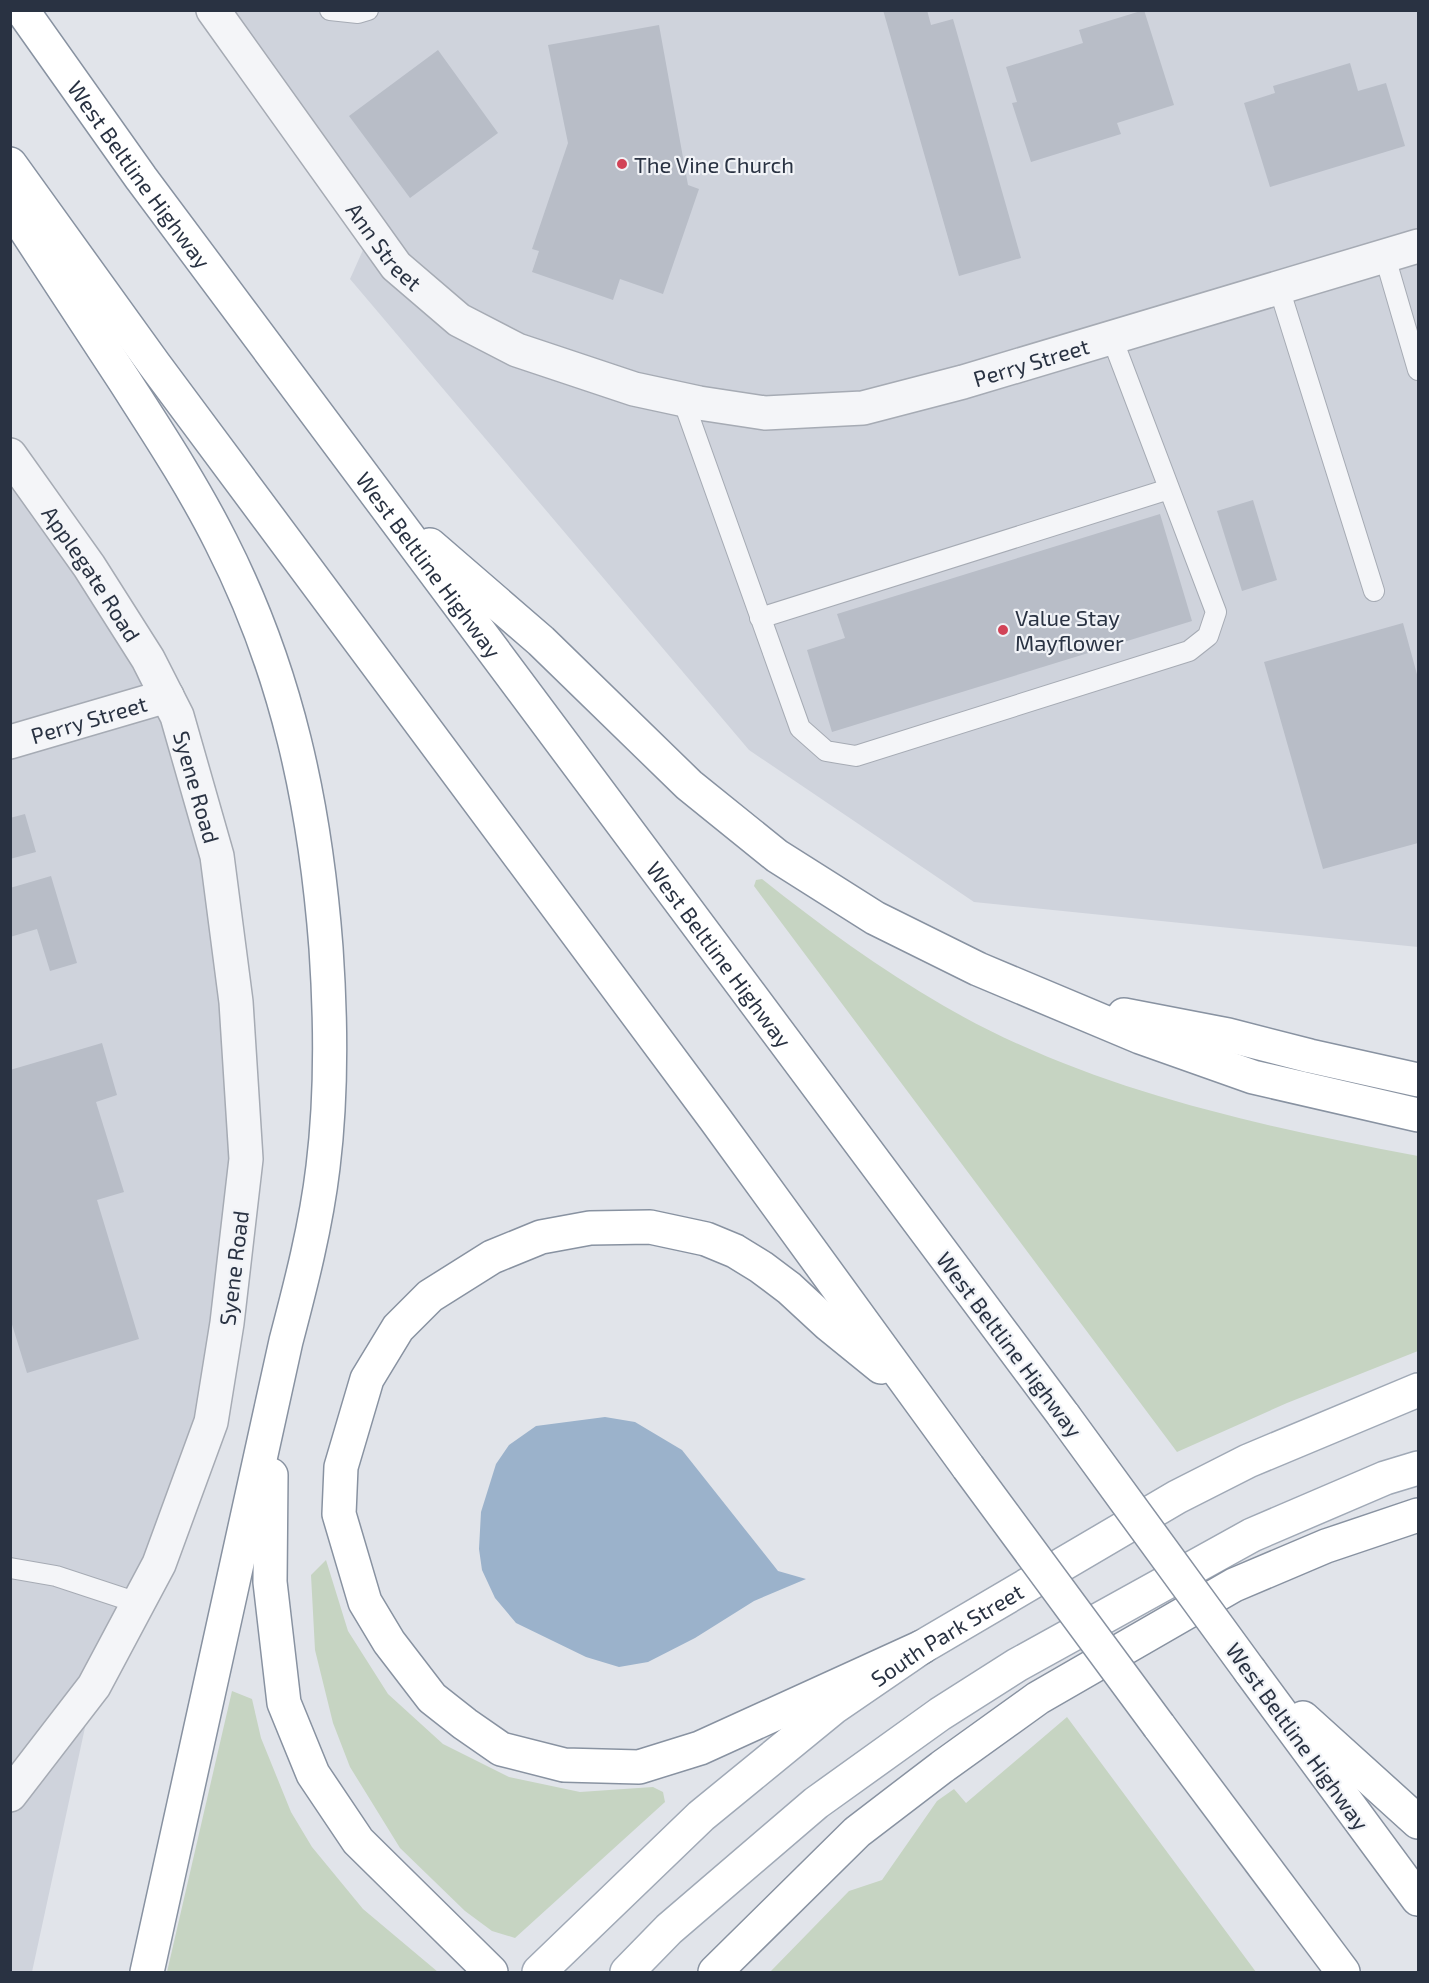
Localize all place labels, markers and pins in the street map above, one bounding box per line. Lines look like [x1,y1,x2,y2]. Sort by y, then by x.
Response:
place label: The Vine Church [634,151,794,177]
marker: The Vine Church [615,157,629,171]
place label: Value Stay Mayflower [1015,604,1124,655]
marker: Value Stay Mayflower [996,623,1010,637]

